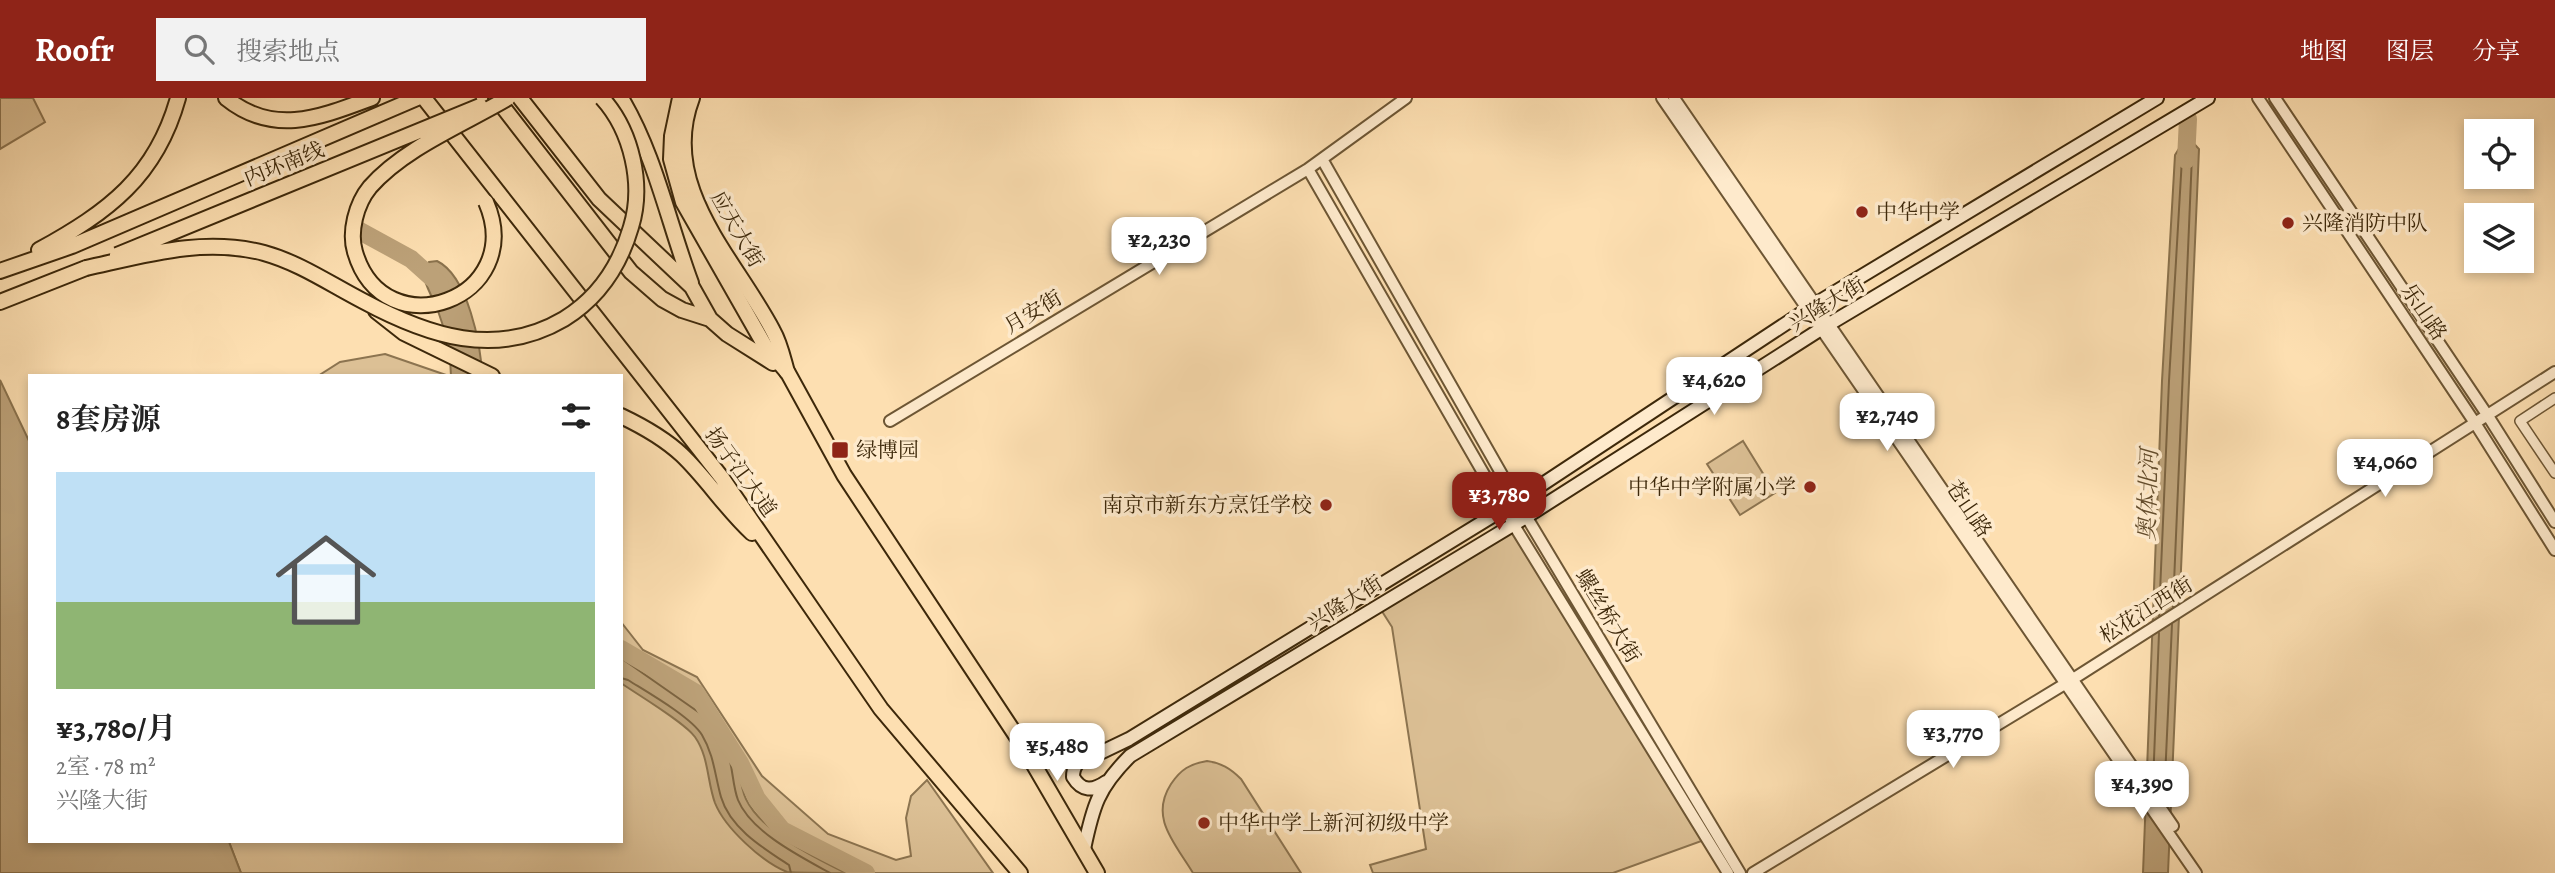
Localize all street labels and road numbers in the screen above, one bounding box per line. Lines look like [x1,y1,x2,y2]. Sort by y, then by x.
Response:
street label: 内环南线 [240,135,328,193]
street label: 应天大街 [704,186,770,272]
street label: 兴隆大街 [1784,270,1870,338]
street label: 乐山路 [2395,278,2453,346]
street label: 月安街 [999,284,1067,340]
street label: 扬子江大道 [699,421,783,523]
street label: 苍山路 [1940,475,1998,543]
street label: 螺丝桥大街 [1569,564,1647,668]
street label: 兴隆大街 [1302,569,1388,637]
street label: 松花江西街 [2094,570,2198,650]

